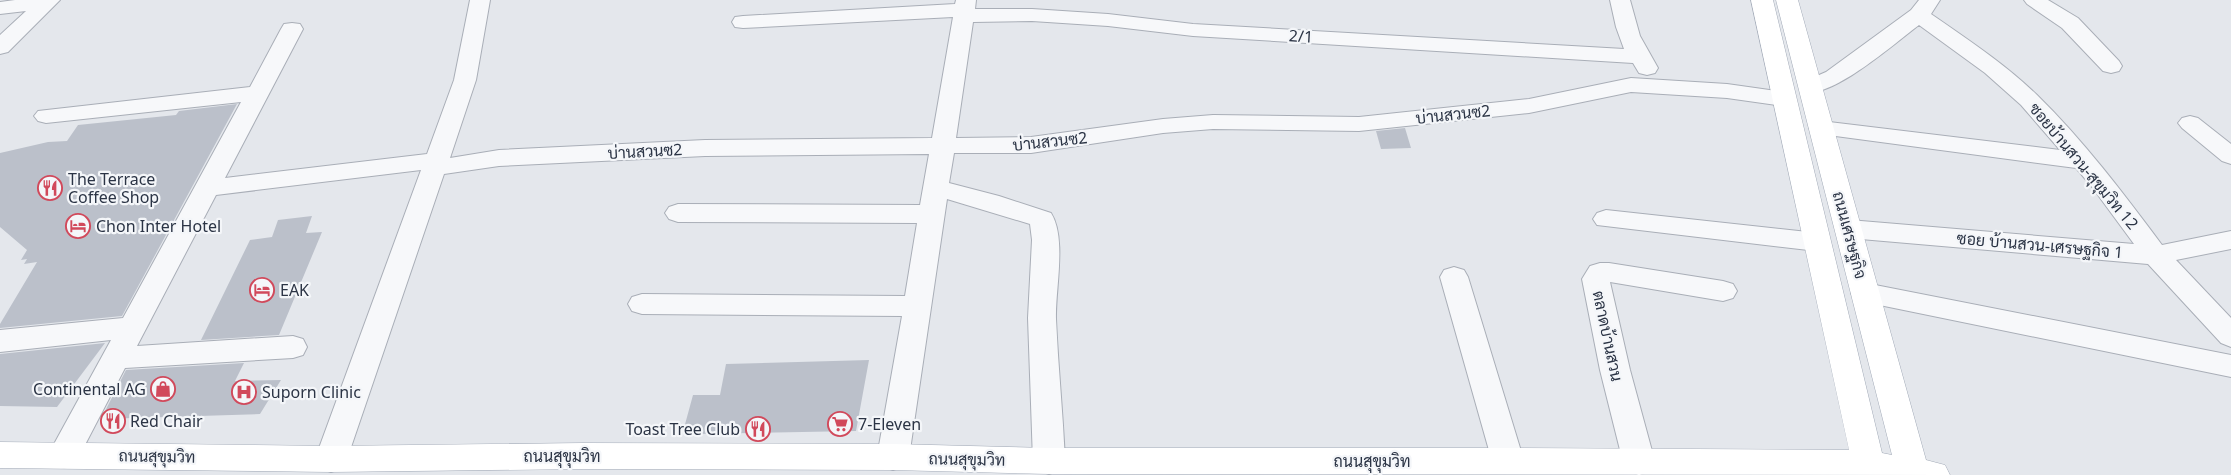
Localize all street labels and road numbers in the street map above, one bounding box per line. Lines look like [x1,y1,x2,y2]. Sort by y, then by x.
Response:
street label: 2/1 [1288,24,1314,48]
street label: ซอยบ้านสวน-สุขุมวิท 12 [2024,98,2144,235]
street label: บ่านสวนซ2 [1415,99,1491,129]
street label: บ่านสวนซ2 [1012,126,1088,156]
street label: บ่านสวนซ2 [607,138,683,164]
street label: ถนนเศรษฐกิจ [1828,189,1872,281]
street label: ซอย บ้านสวน-เศรษฐกิจ 1 [1956,227,2124,263]
street label: ตลาดบ้านสวน [1588,289,1628,383]
street label: ถนนสุขุมวิท [118,444,196,469]
street label: ถนนสุขุมวิท [524,445,601,468]
street label: ถนนสุขุมวิท [928,447,1006,472]
street label: ถนนสุขุมวิท [1334,450,1411,473]

